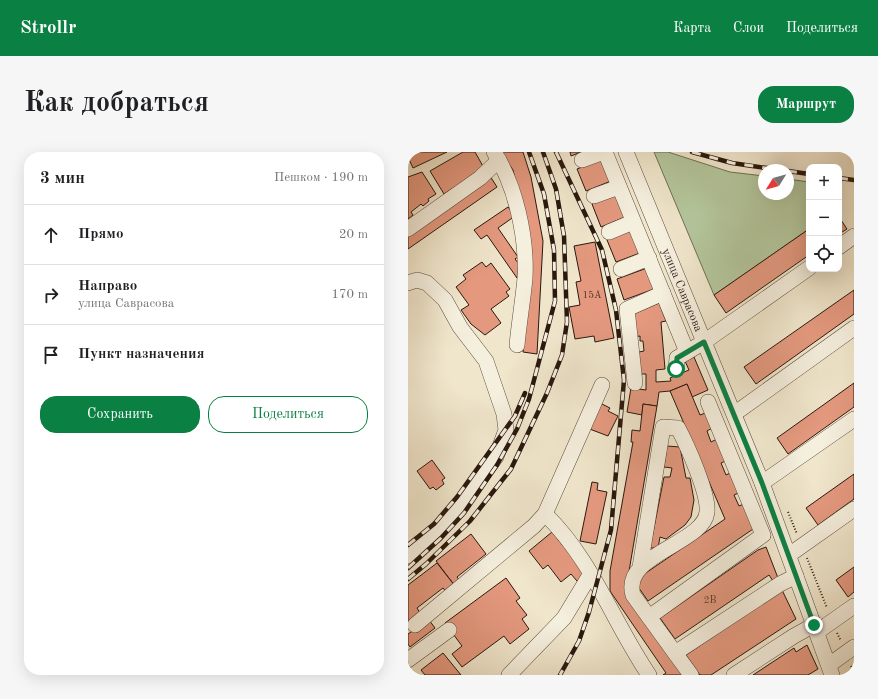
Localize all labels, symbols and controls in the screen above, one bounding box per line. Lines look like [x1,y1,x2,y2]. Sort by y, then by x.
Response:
text: Strollr [20,19,76,38]
text: Карта [673,21,711,35]
text: Слои [733,21,764,35]
text: Поделиться [786,21,858,35]
button: Маршрут [758,86,854,123]
text: Как добраться [24,90,209,118]
north arrow [758,164,794,200]
map controls [806,164,842,272]
button: + [806,164,842,200]
text: 3 мин [40,170,85,187]
text: Пешком · 190 m [274,171,368,184]
button: − [806,200,842,236]
icon: ahead [40,224,62,246]
text: Прямо [78,227,124,242]
text: 20 m [339,228,368,241]
button: locate [806,236,842,272]
street label: улица Саврасова [659,247,704,334]
text: Направо [78,279,137,294]
icon: right [40,284,62,306]
text: 170 m [331,288,368,301]
house number: 15А [582,290,602,300]
text: улица Саврасова [78,297,174,310]
icon: arrive [40,344,62,366]
text: Пункт назначения [78,347,205,362]
route start [667,360,685,378]
button: Сохранить [40,396,200,433]
button: Поделиться [208,396,368,433]
house number: 2В [704,595,716,605]
route end [805,616,823,634]

